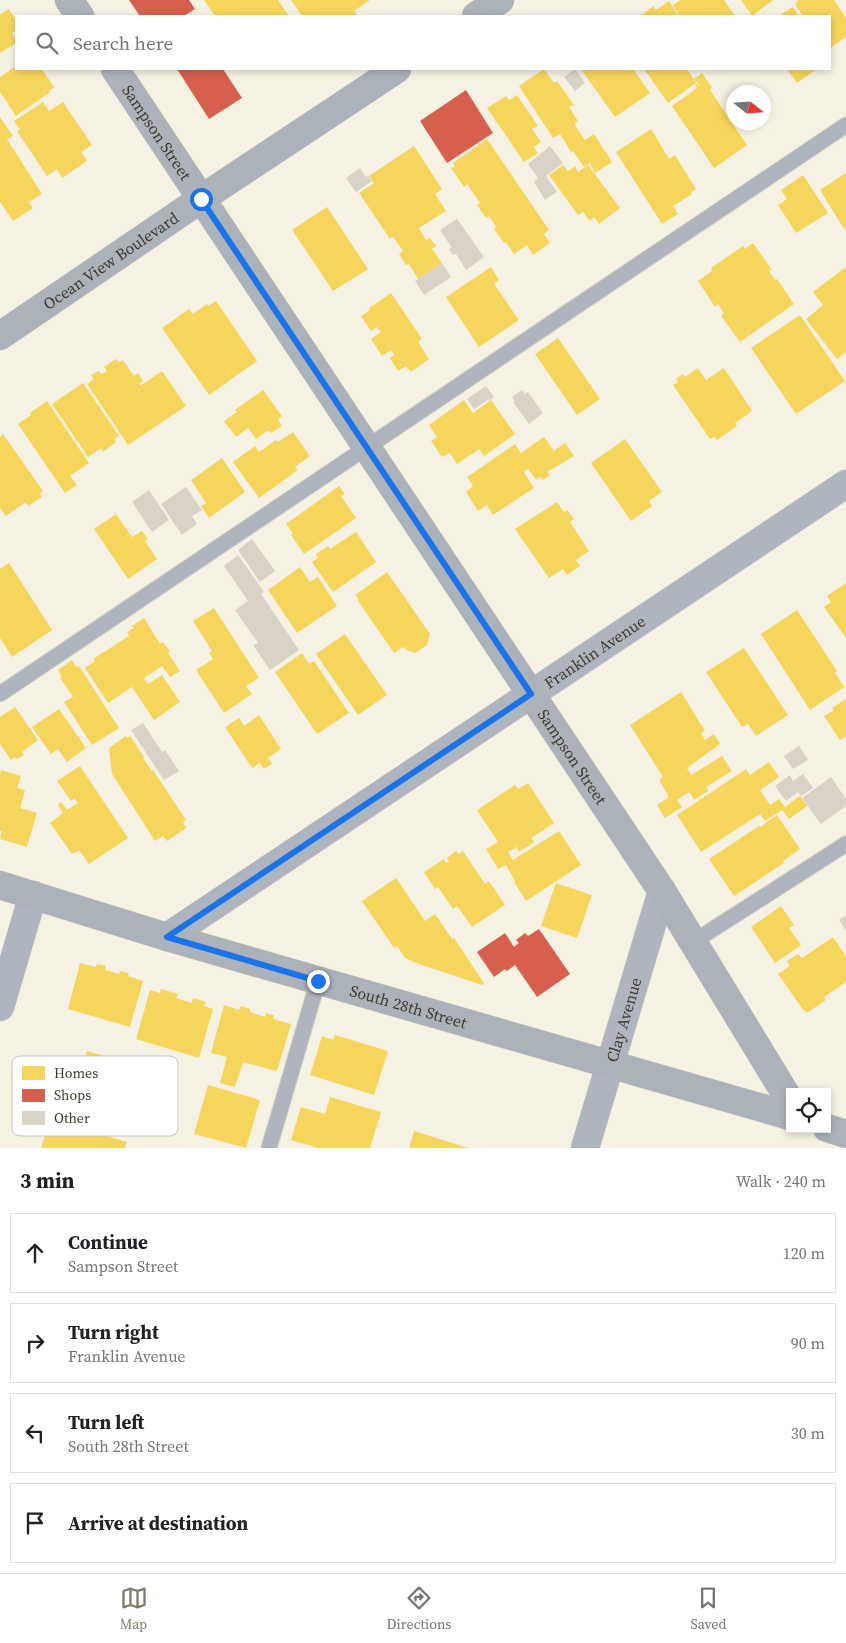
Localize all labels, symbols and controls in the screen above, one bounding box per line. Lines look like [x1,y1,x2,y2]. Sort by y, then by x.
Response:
search box [15,15,831,70]
icon: search [33,29,61,57]
text: Search here [73,30,173,56]
street label: Sampson Street [117,80,197,185]
north arrow [726,85,771,130]
route start [190,188,213,211]
street label: Ocean View Boulevard [39,206,183,315]
street label: Franklin Avenue [540,610,650,694]
street label: Sampson Street [533,705,613,809]
route end [307,970,330,993]
street label: Clay Avenue [600,975,647,1065]
street label: South 28th Street [347,979,470,1034]
legend [12,1056,178,1136]
text: Homes [54,1063,98,1083]
text: Shops [54,1085,91,1105]
map controls [786,1088,831,1133]
button: locate [786,1088,831,1133]
text: Other [54,1108,90,1128]
text: 3 min [20,1166,75,1195]
text: Walk · 240 m [736,1170,826,1192]
text: Continue [68,1229,148,1255]
icon: ahead [21,1239,49,1267]
text: 120 m [783,1242,825,1264]
text: Sampson Street [68,1255,178,1277]
text: Turn right [68,1319,159,1345]
icon: right [21,1329,49,1357]
text: 90 m [791,1332,825,1354]
text: Franklin Avenue [68,1345,186,1367]
text: Turn left [68,1409,144,1435]
icon: left [21,1419,49,1447]
text: 30 m [791,1422,825,1444]
text: South 28th Street [68,1435,189,1457]
icon: arrive [21,1509,49,1537]
text: Arrive at destination [68,1510,248,1536]
tab: Map [120,1584,148,1634]
tab: Directions [387,1584,451,1634]
tab: Saved [691,1584,726,1634]

